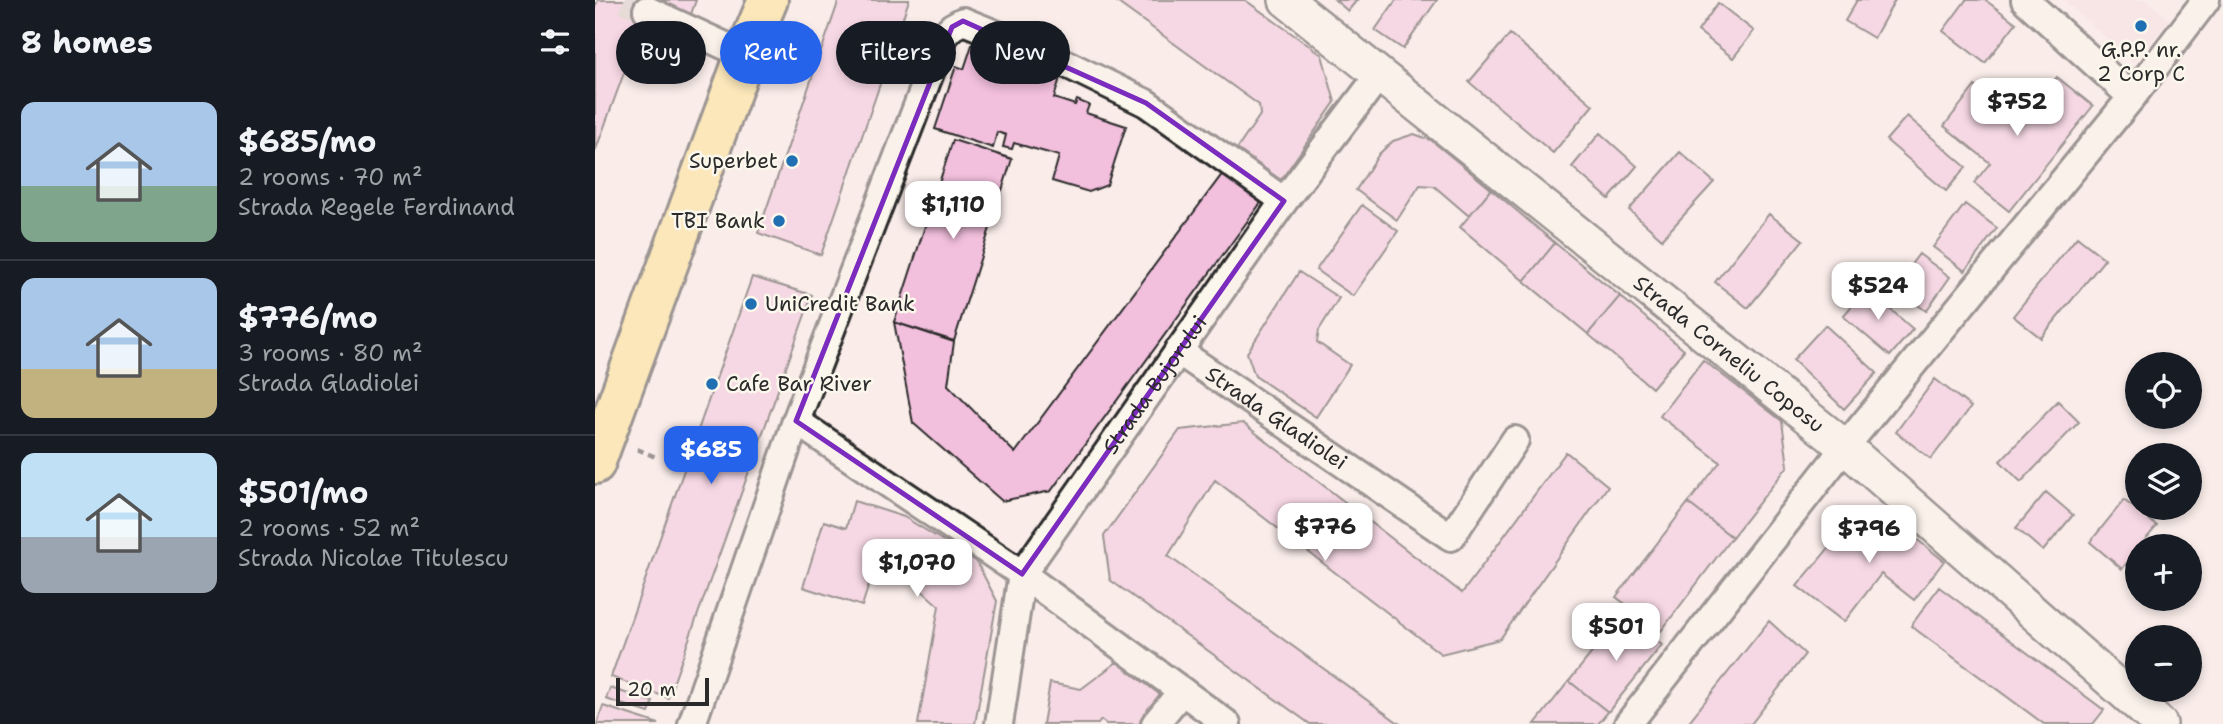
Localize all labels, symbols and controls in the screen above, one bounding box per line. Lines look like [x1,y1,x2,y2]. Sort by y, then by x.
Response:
marker: G.P.P. nr. 2 Corp C [2133,18,2149,34]
chip: Buy [616,21,706,84]
chip: Rent [720,21,822,84]
chip: Filters [836,21,956,84]
chip: New [970,21,1070,84]
text: 8 homes [21,22,153,63]
icon: filters [536,23,574,61]
place label: G.P.P. nr. 2 Corp C [2097,36,2185,88]
pin: $752 [1976,78,2058,138]
text: $752 [1987,86,2047,116]
text: $685/mo [238,121,377,162]
icon: home [77,130,161,214]
place label: Superbet [689,147,778,175]
marker: Superbet [784,153,800,169]
text: 2 rooms · 70 m² [238,162,423,192]
pin: $1,110 [896,182,1010,241]
text: $1,110 [921,189,985,219]
text: Strada Regele Ferdinand [238,192,515,222]
place label: TBI Bank [671,207,765,235]
marker: TBI Bank [771,213,787,229]
pin: $524 [1837,262,1919,322]
street label: Strada Corneliu Coposu [1628,269,1830,439]
text: $524 [1848,270,1908,300]
place label: UniCredit Bank [765,290,915,318]
marker: UniCredit Bank [743,296,759,312]
text: $776/mo [238,297,378,338]
icon: home [77,306,161,390]
street label: Strada Bujorului [1096,310,1213,460]
text: 3 rooms · 80 m² [238,338,423,368]
map controls [2125,352,2202,702]
button: locate [2125,352,2202,429]
street label: Strada Gladiolei [1200,360,1353,476]
text: Strada Gladiolei [238,368,419,398]
place label: Cafe Bar River [726,370,872,398]
marker: Cafe Bar River [704,376,720,392]
pin: $685 [670,426,752,486]
text: $685 [680,434,742,464]
button: layers [2125,443,2202,520]
text: $501/mo [238,472,368,513]
icon: home [77,481,161,565]
pin: $776 [1284,504,1366,563]
pin: $796 [1828,505,1910,565]
text: $776 [1294,511,1356,541]
text: 2 rooms · 52 m² [238,513,420,543]
text: $796 [1837,513,1901,543]
button: + [2125,534,2202,611]
pin: $1,070 [860,540,974,599]
text: Strada Nicolae Titulescu [238,543,509,573]
text: $1,070 [878,547,956,577]
pin: $501 [1575,604,1657,663]
text: $501 [1588,611,1644,641]
button: − [2125,625,2202,702]
scale bar [616,675,709,707]
text: 20 m [627,677,676,702]

